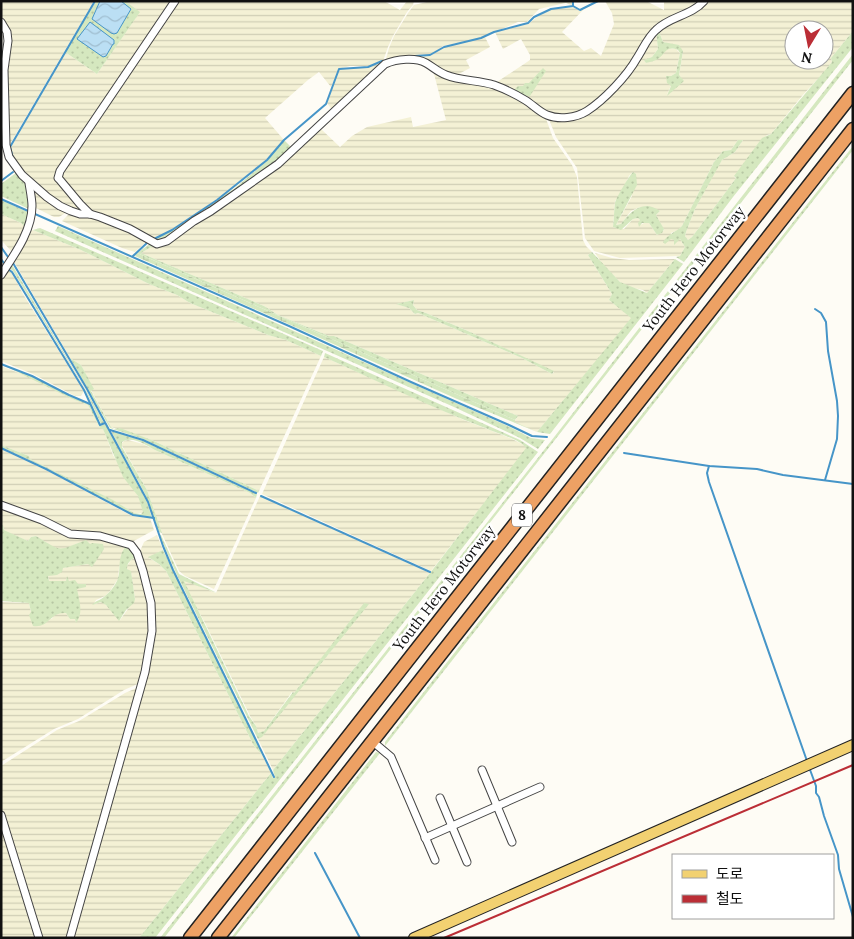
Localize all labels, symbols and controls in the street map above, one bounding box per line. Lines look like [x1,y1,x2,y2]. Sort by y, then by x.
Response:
north arrow [784,20,834,70]
text: N [800,48,814,68]
street label: Youth Hero Motorway [638,202,749,336]
road number: 8 [512,504,532,526]
street label: Youth Hero Motorway [388,521,499,655]
legend [672,854,834,919]
text: 도로 [716,864,744,883]
text: 철도 [716,889,744,908]

